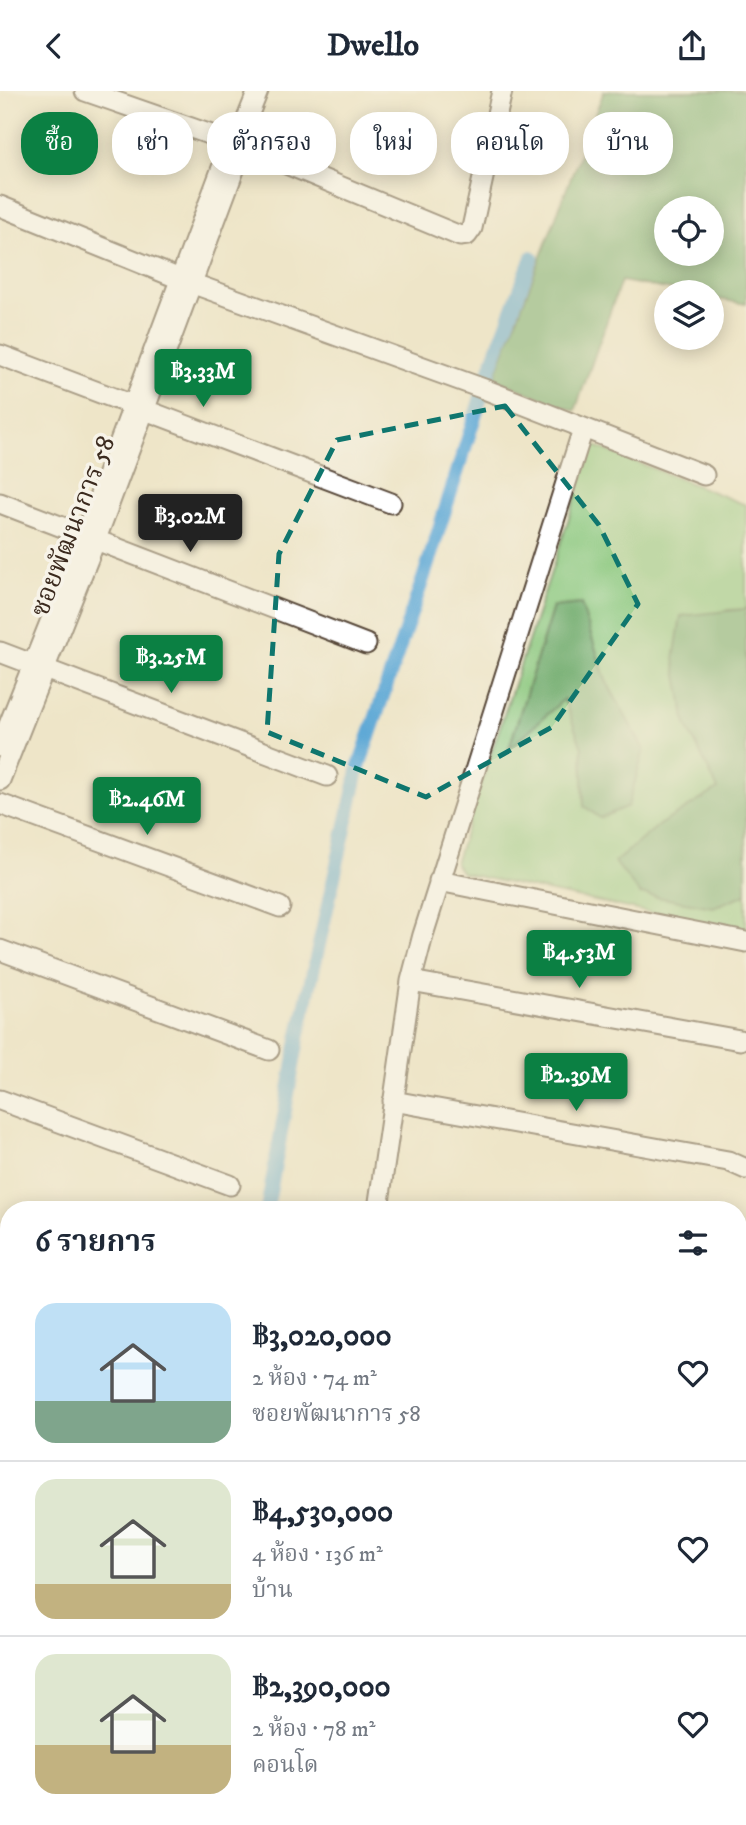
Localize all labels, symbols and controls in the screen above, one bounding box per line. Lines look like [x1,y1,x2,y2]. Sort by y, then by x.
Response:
text: Dwello [327,26,419,66]
icon: back [35,27,73,65]
icon: share [673,27,711,65]
chip: ซื้อ [21,112,98,175]
chip: เช่า [112,112,193,175]
chip: ตัวกรอง [207,112,336,175]
chip: ใหม่ [350,112,437,175]
chip: คอนโด [451,112,569,175]
chip: บ้าน [583,112,673,175]
map controls [654,196,724,350]
button: locate [654,196,724,266]
button: layers [654,280,724,350]
pin: ฿3.33M [146,349,260,409]
text: ฿3.33M [170,357,236,386]
street label: ซอยพัฒนาการ 58 [24,432,123,622]
pin: ฿3.02M [133,495,247,554]
text: ฿3.02M [154,502,226,531]
pin: ฿3.25M [114,635,228,695]
text: ฿3.25M [136,643,206,672]
pin: ฿2.46M [90,777,204,837]
text: ฿2.46M [109,785,185,814]
pin: ฿4.53M [522,930,636,990]
text: ฿4.53M [543,938,615,967]
pin: ฿2.39M [519,1053,633,1113]
text: ฿2.39M [540,1061,612,1090]
text: 6 รายการ [35,1224,156,1261]
icon: filters [674,1224,712,1262]
text: ฿3,020,000 [252,1318,392,1355]
icon: home [91,1331,175,1415]
icon: heart [674,1354,712,1392]
text: 2 ห้อง · 74 m² [252,1364,377,1393]
text: ซอยพัฒนาการ 58 [252,1400,421,1429]
text: ฿4,530,000 [252,1494,393,1531]
icon: home [91,1507,175,1591]
icon: heart [674,1530,712,1568]
text: 4 ห้อง · 136 m² [252,1540,383,1569]
text: บ้าน [252,1576,293,1605]
text: ฿2,390,000 [252,1669,391,1706]
icon: home [91,1682,175,1766]
icon: heart [674,1705,712,1743]
text: 2 ห้อง · 78 m² [252,1715,376,1744]
text: คอนโด [252,1751,319,1780]

